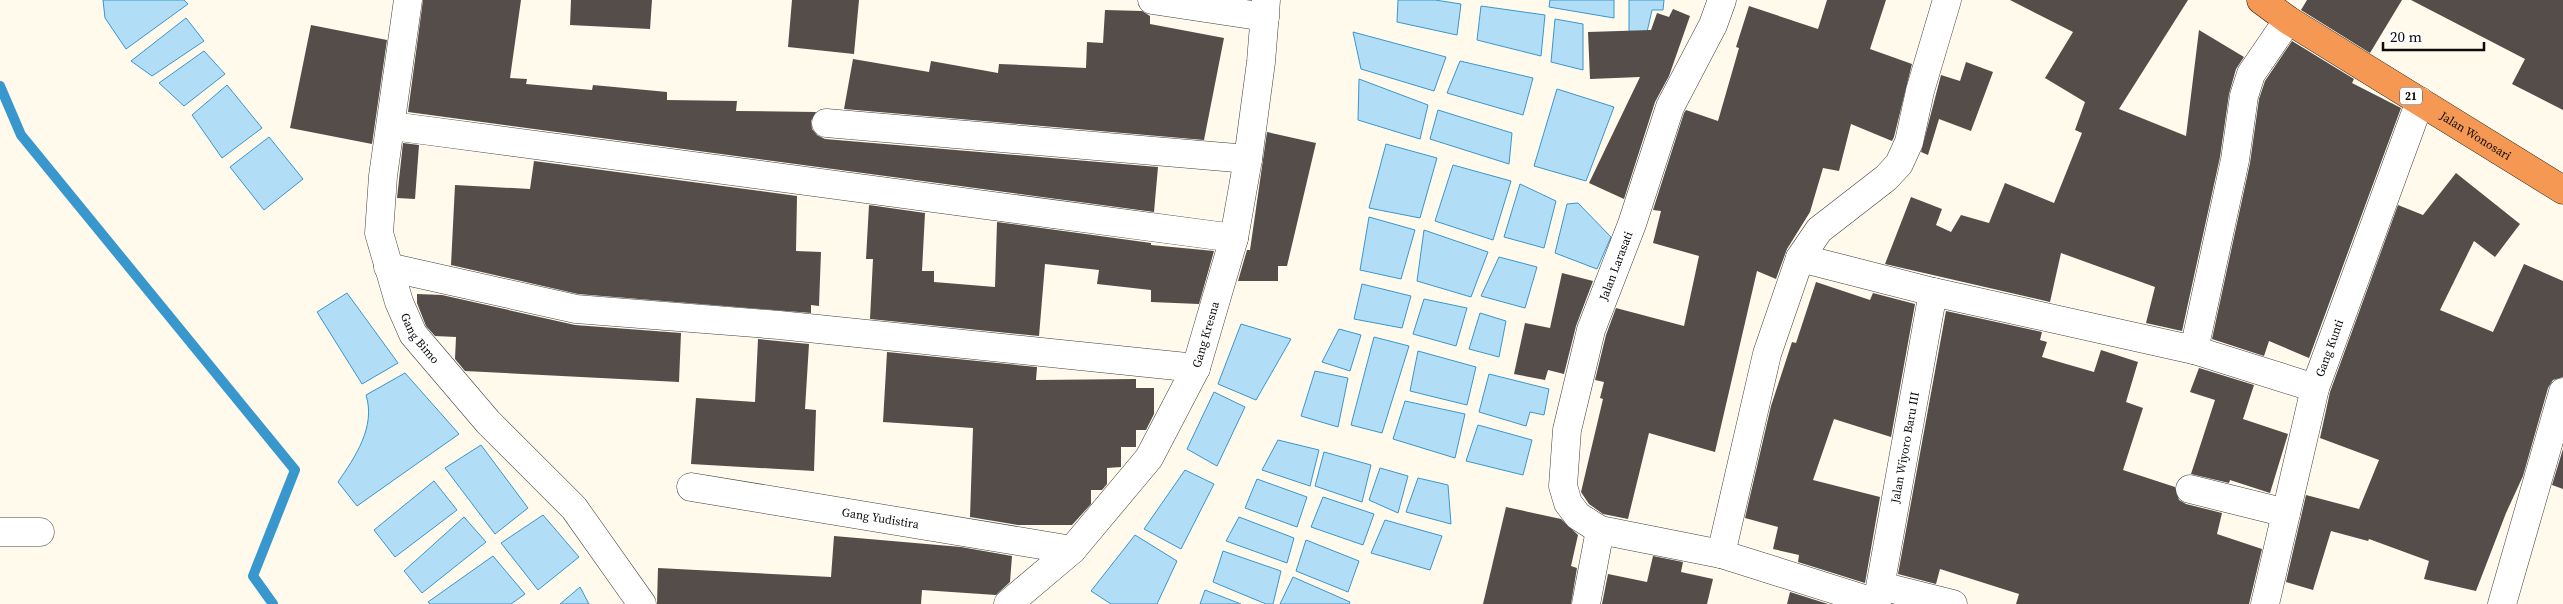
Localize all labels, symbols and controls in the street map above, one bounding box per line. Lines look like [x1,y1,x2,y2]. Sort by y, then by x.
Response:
scale bar [2383,20,2484,52]
text: 20 m [2390,26,2422,47]
road number: 21 [2400,88,2422,104]
street label: Jalan Wonosari [2436,107,2514,164]
street label: Jalan Larasati [1595,229,1637,304]
street label: Gang Kresna [1188,299,1223,370]
street label: Gang Bimo [397,310,443,368]
street label: Gang Kunti [2312,317,2347,379]
street label: Jalan Wiyoro Baru III [1887,390,1923,505]
street label: Gang Yudistira [841,504,921,533]

